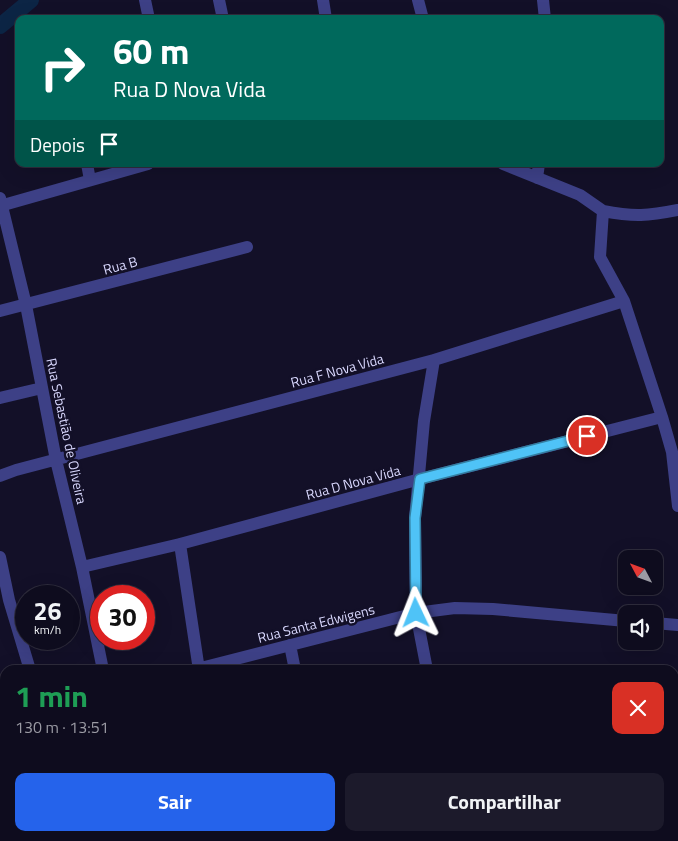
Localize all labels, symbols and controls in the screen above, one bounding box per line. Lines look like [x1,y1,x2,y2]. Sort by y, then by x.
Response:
text: 60 m [113,24,189,78]
icon: right [30,35,95,100]
text: Rua D Nova Vida [113,72,266,106]
text: Depois [30,130,85,159]
icon: arrive [95,130,123,158]
street label: Rua B [101,250,139,280]
street label: Rua F Nova Vida [288,347,386,393]
street label: Rua Sebastião de Oliveira [41,356,93,506]
pin [566,415,608,457]
icon: arrive [573,422,601,450]
street label: Rua D Nova Vida [303,459,403,505]
north arrow [618,550,662,595]
map controls [618,550,663,650]
speed limit sign: 30 [90,585,155,650]
position arrow [389,586,441,638]
text: 26 [33,592,62,630]
street label: Rua Santa Edwigens [255,598,377,648]
button: sound [618,605,663,650]
text: km/h [34,620,61,639]
text: 1 min [15,673,88,719]
button: close [612,682,664,734]
text: 130 m · 13:51 [15,715,109,739]
button: Sair [15,773,335,831]
button: Compartilhar [345,773,664,831]

